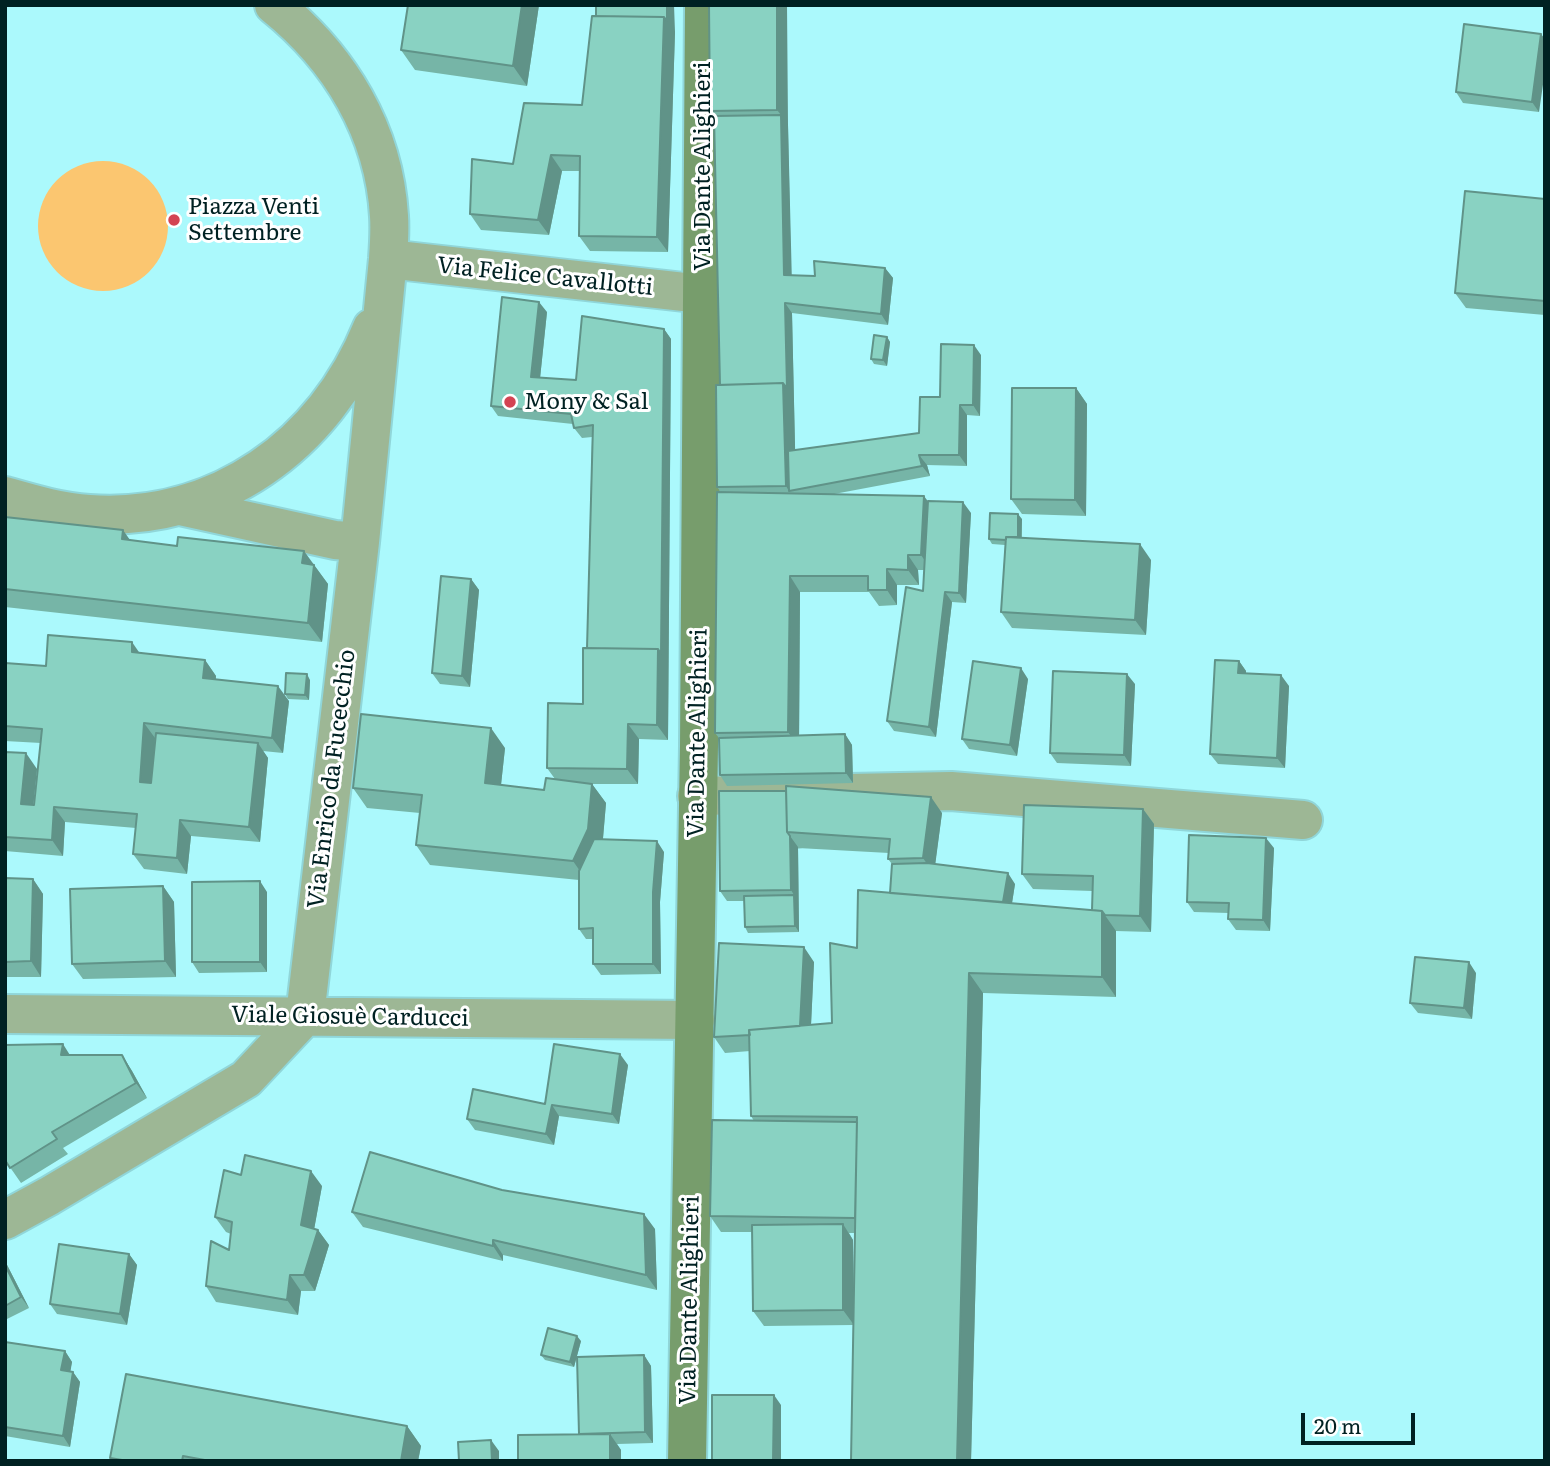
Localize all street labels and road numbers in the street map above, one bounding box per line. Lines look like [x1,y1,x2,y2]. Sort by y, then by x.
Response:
street label: Via Dante Alighieri [689,61,717,271]
street label: Via Felice Cavallotti [436,252,654,302]
street label: Via Dante Alighieri [682,628,714,838]
street label: Via Enrico da Fucecchio [302,648,362,910]
street label: Viale Giosuè Carducci [231,1001,469,1033]
street label: Via Dante Alighieri [674,1195,706,1405]

